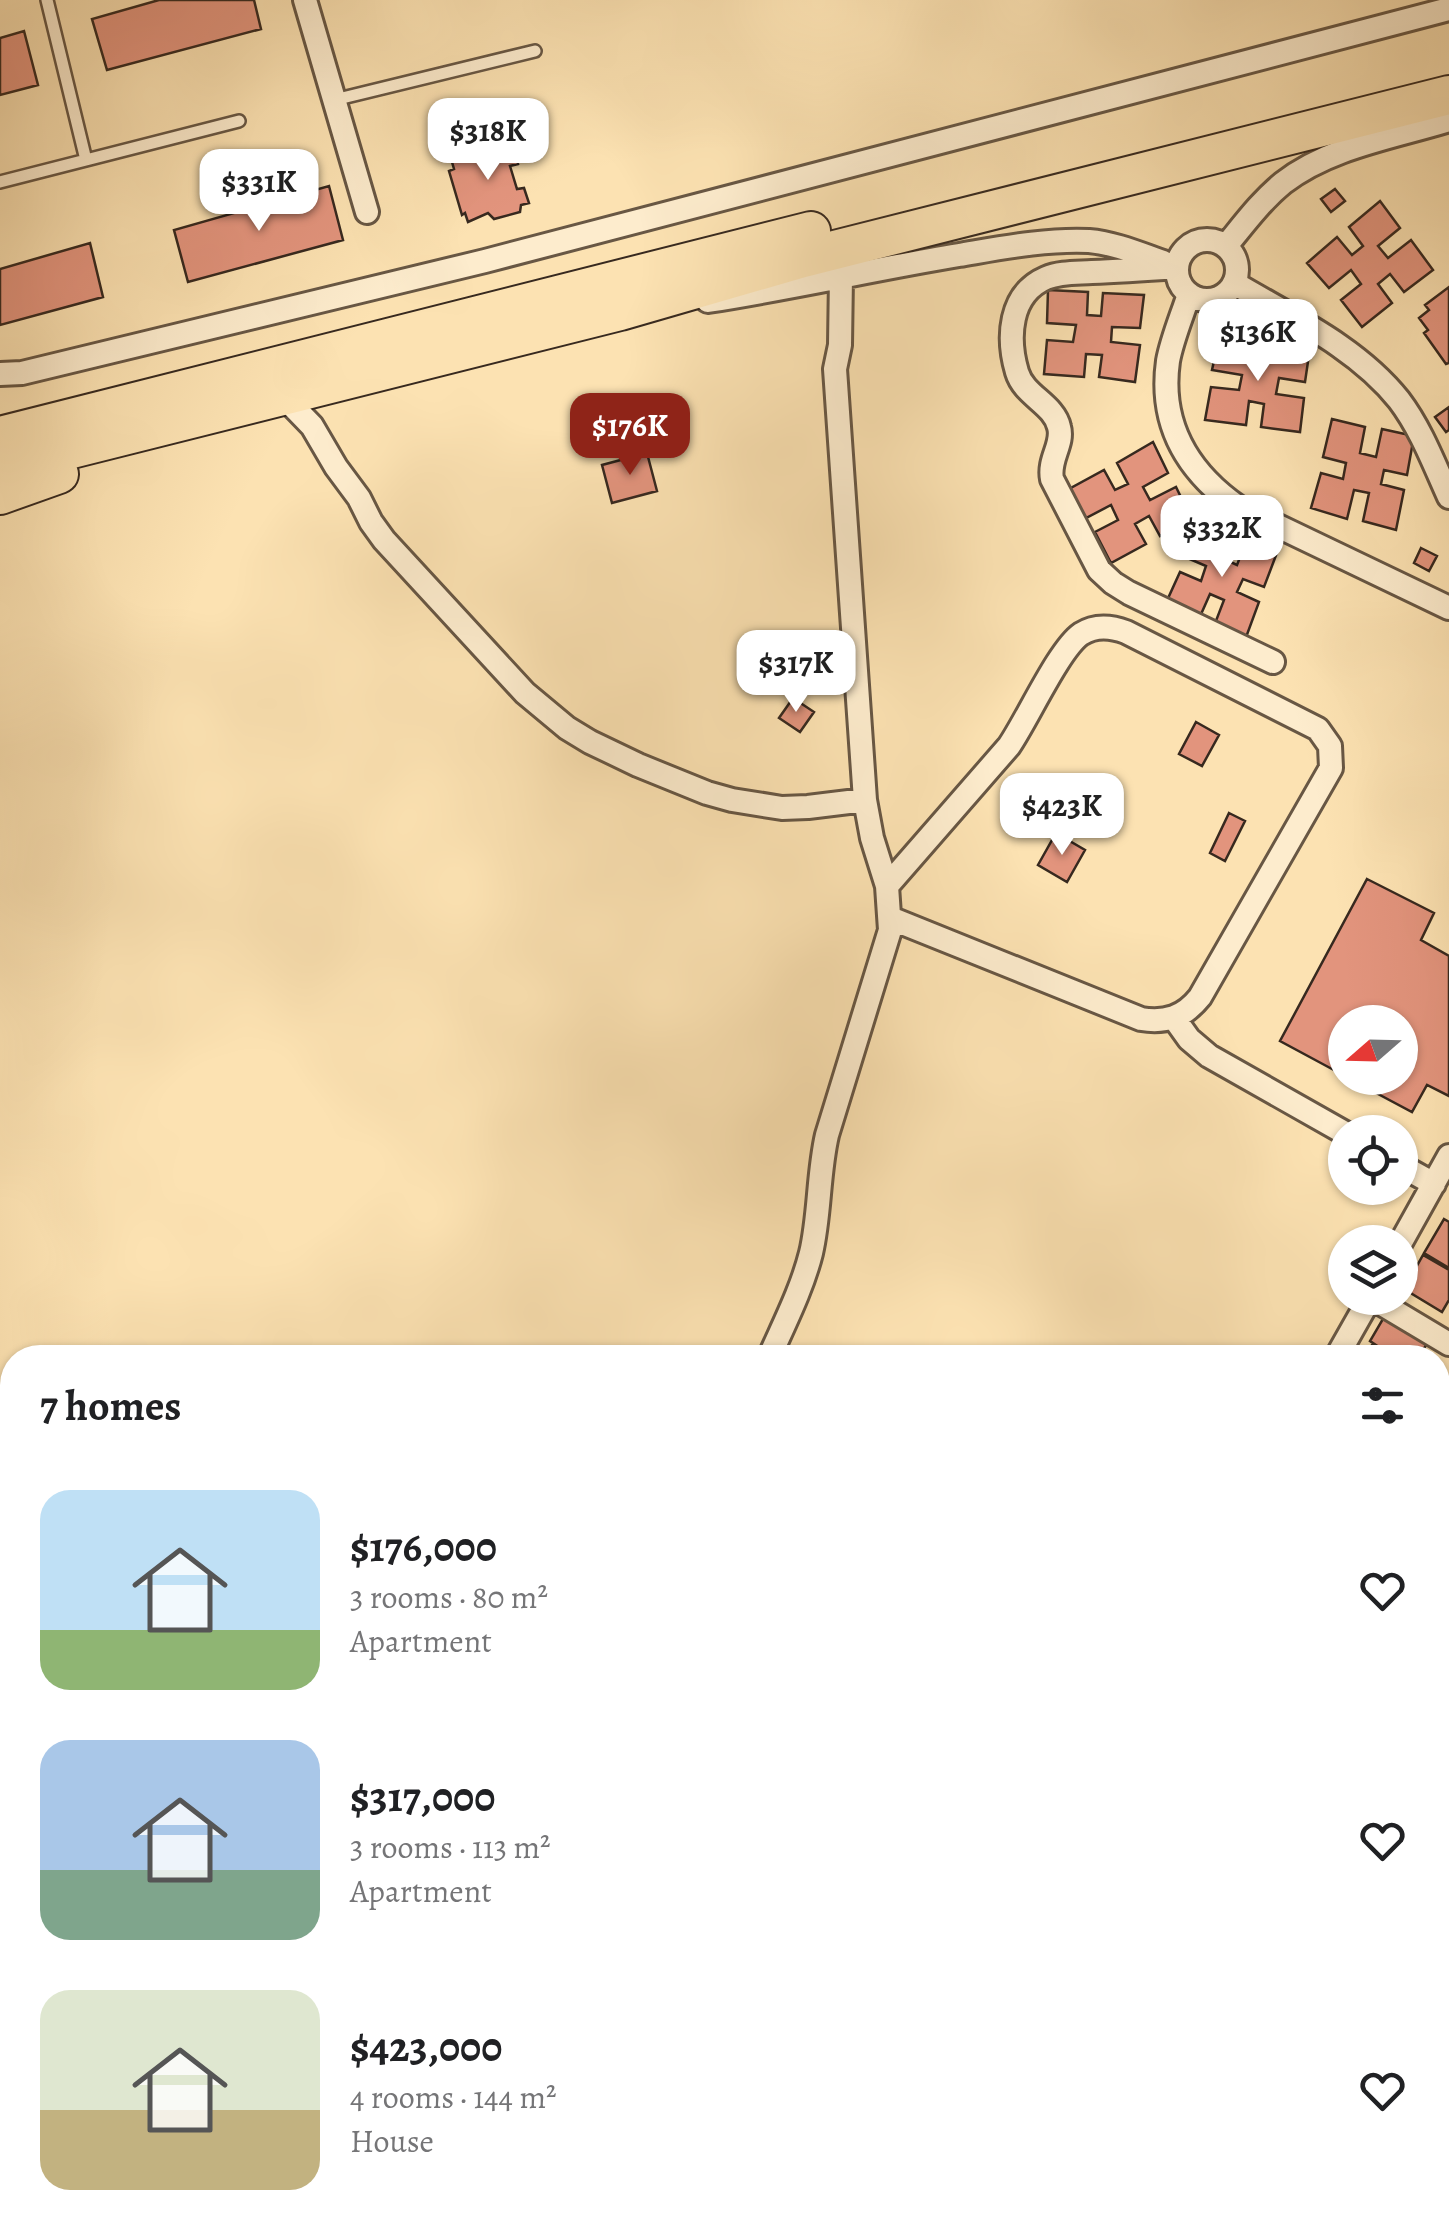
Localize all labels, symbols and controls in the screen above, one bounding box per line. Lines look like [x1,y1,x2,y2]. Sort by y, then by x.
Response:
pin: $318K [418,98,558,183]
text: $318K [450,108,526,152]
pin: $331K [189,149,329,234]
text: $331K [222,159,296,203]
pin: $136K [1188,299,1328,384]
text: $136K [1220,309,1296,353]
pin: $176K [560,393,700,478]
text: $176K [592,403,668,447]
pin: $332K [1152,495,1292,580]
text: $332K [1183,505,1261,549]
pin: $317K [726,630,866,715]
text: $317K [759,640,833,684]
pin: $423K [992,773,1132,858]
text: $423K [1022,783,1102,827]
north arrow [1328,1005,1418,1095]
map controls [1328,1005,1418,1315]
button: locate [1328,1115,1418,1205]
button: layers [1328,1225,1418,1315]
text: 7 homes [40,1377,181,1434]
icon: filters [1355,1378,1410,1433]
text: $176,000 [350,1518,497,1575]
icon: home [120,1530,240,1650]
icon: heart [1355,1563,1410,1618]
text: 3 rooms · 80 m² [350,1575,548,1619]
text: Apartment [350,1619,492,1663]
text: $317,000 [350,1768,495,1825]
icon: home [120,1780,240,1900]
icon: heart [1355,1813,1410,1868]
text: 3 rooms · 113 m² [350,1825,551,1869]
text: Apartment [350,1869,492,1913]
text: $423,000 [350,2018,502,2075]
icon: home [120,2030,240,2150]
icon: heart [1355,2063,1410,2118]
text: 4 rooms · 144 m² [350,2075,557,2119]
text: House [350,2119,434,2163]

